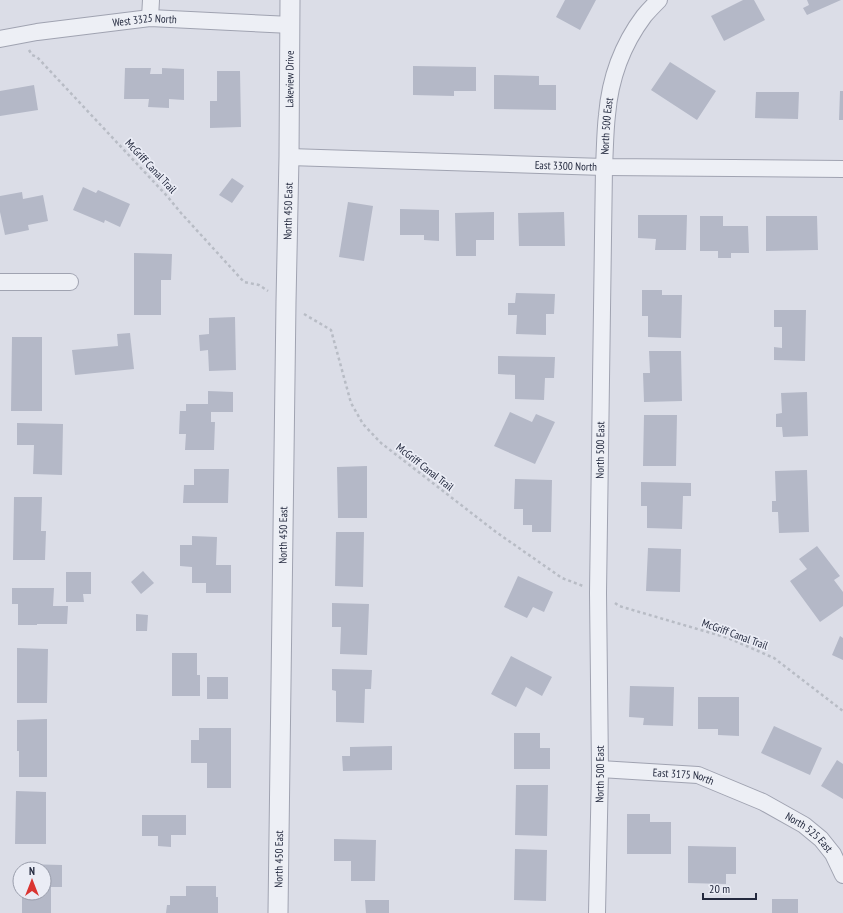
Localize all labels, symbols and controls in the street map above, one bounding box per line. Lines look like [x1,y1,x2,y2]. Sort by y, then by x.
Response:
street label: West 3325 North [112,11,177,30]
street label: Lakeview Drive [282,50,297,108]
street label: North 500 East [598,97,616,155]
street label: McGriff Canal Trail [122,136,180,196]
street label: East 3300 North [535,158,597,174]
street label: North 450 East [280,182,295,240]
street label: North 500 East [593,421,607,479]
street label: McGriff Canal Trail [393,440,457,494]
street label: North 450 East [276,506,290,564]
street label: McGriff Canal Trail [700,616,770,653]
street label: North 500 East [592,745,607,803]
street label: East 3175 North [652,765,716,788]
street label: North 525 East [783,809,836,855]
street label: North 450 East [271,830,286,888]
north arrow [12,861,52,901]
text: N [29,864,35,878]
scale bar [703,875,756,901]
text: 20 m [709,881,730,896]

